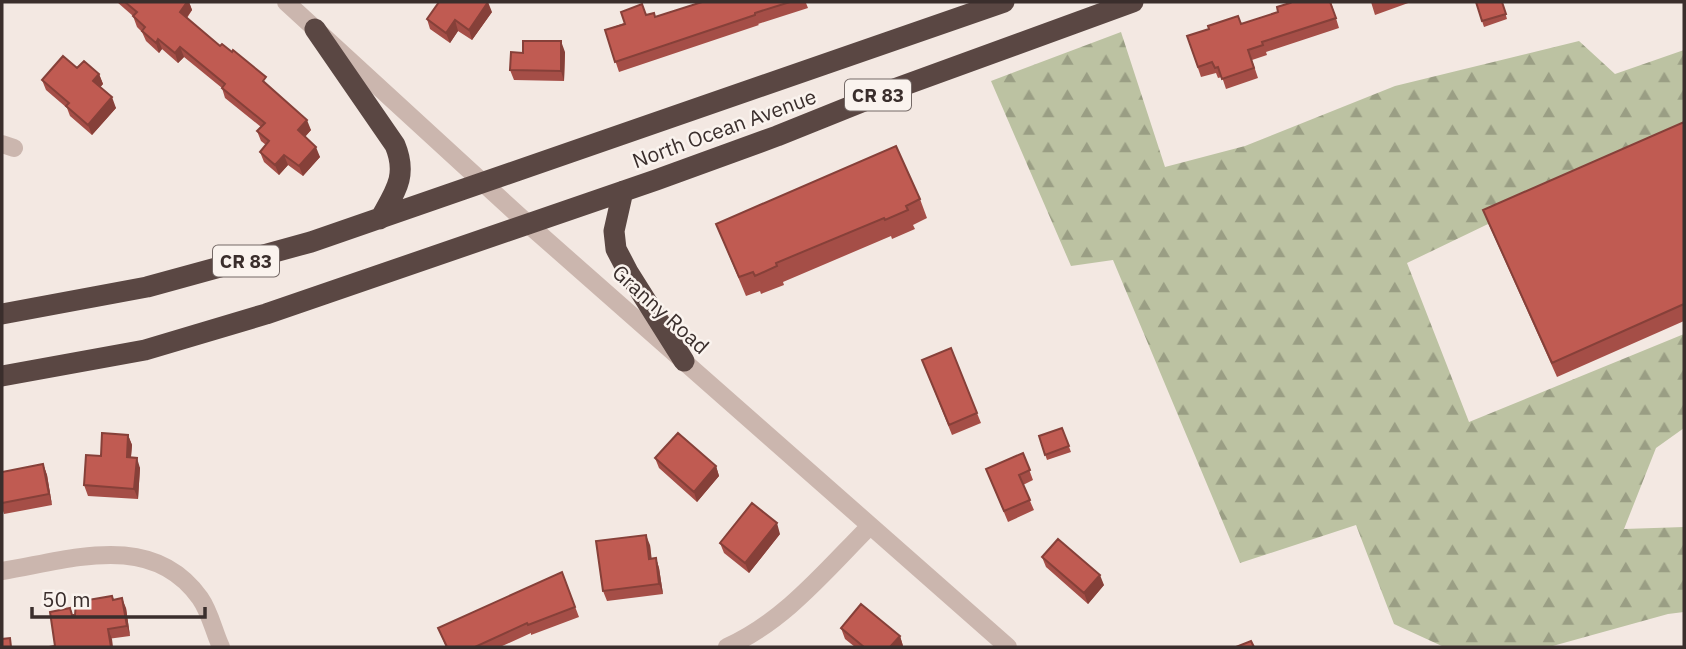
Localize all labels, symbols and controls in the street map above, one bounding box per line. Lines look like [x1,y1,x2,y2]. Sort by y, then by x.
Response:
road number: CR 83 [845,80,911,110]
street label: North Ocean Avenue [628,82,820,174]
road number: CR 83 [213,246,279,276]
street label: Granny Road [607,258,715,360]
scale bar [32,576,205,620]
text: 50 m [42,585,91,613]

